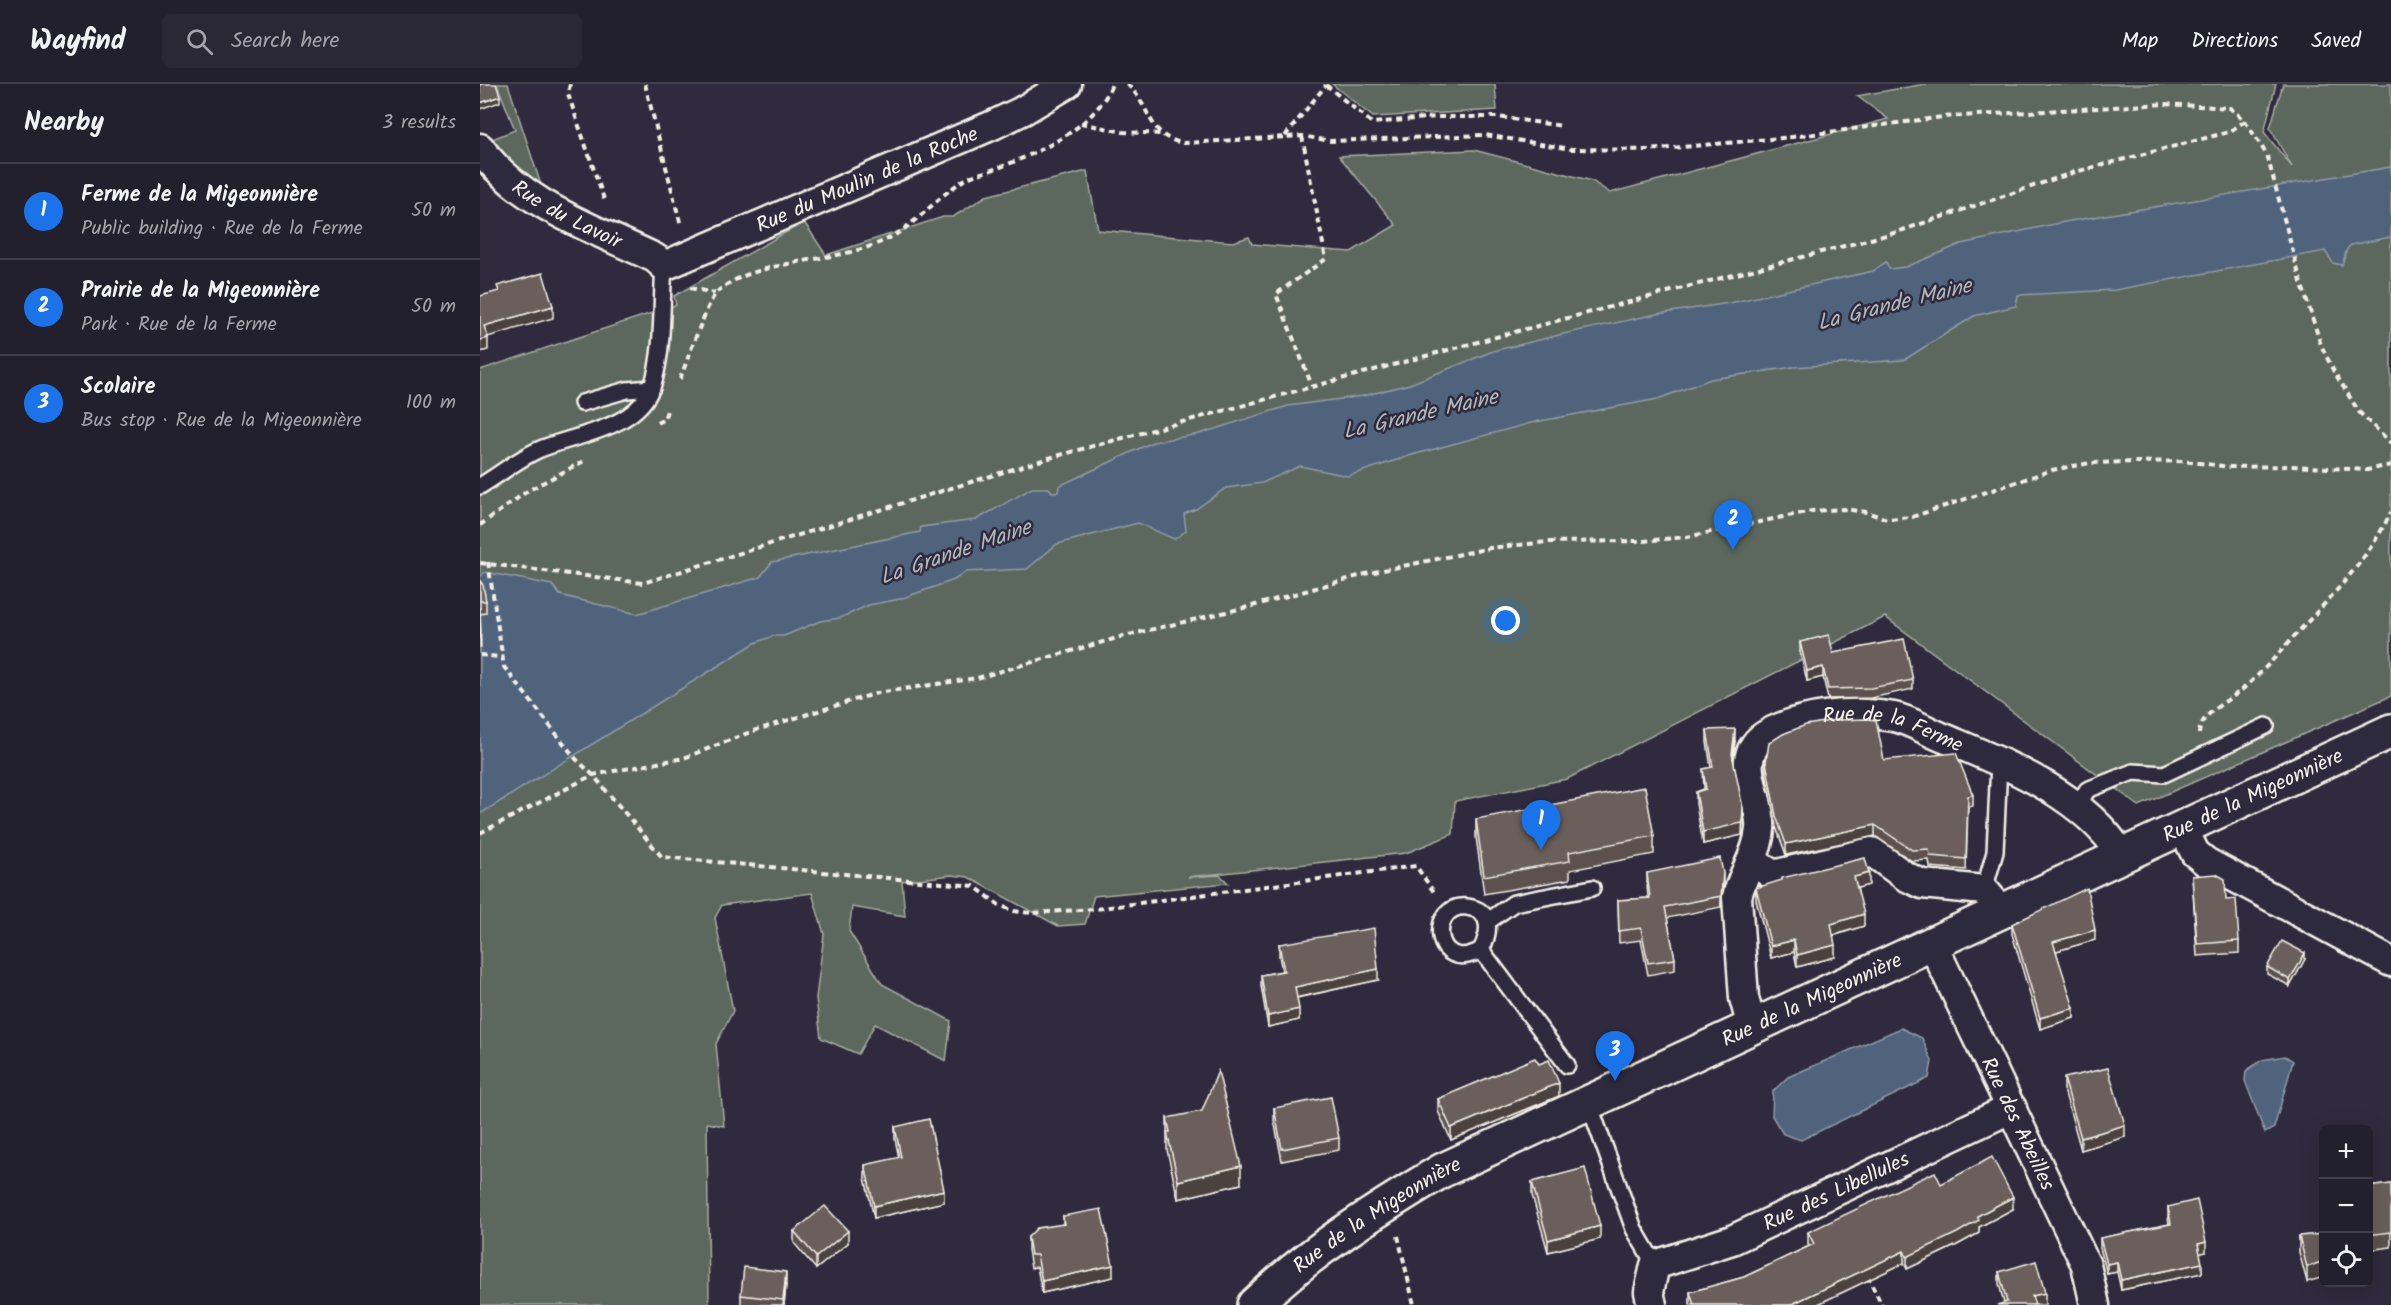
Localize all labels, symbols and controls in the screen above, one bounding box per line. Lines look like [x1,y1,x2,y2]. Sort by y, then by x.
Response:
search box [162,14,582,68]
text: Wayfind [30,19,126,64]
text: Search here [231,24,339,59]
icon: search [183,25,216,58]
text: Map [2122,25,2158,58]
text: Directions [2191,25,2278,58]
text: Saved [2311,25,2361,58]
text: Nearby [24,102,104,144]
text: 3 results [382,107,456,139]
street label: Rue du Moulin de la Roche [751,118,984,243]
street label: Rue du Lavoir [504,172,628,259]
text: Ferme de la Migeonnière [81,178,318,213]
text: 1 [40,195,47,227]
text: 50 m [411,195,456,227]
text: Public building · Rue de la Ferme [81,213,363,245]
water label: La Grande Maine [1814,269,1978,342]
text: Prairie de la Migeonnière [81,274,320,309]
text: 2 [38,291,49,323]
text: 50 m [411,291,456,323]
text: Park · Rue de la Ferme [81,309,277,341]
text: Scolaire [81,370,155,405]
water label: La Grande Maine [1340,380,1504,450]
text: 3 [38,387,49,419]
text: 100 m [406,387,456,419]
text: Bus stop · Rue de la Migeonnière [81,405,362,437]
pin: 2 [1714,500,1752,550]
water label: La Grande Maine [875,510,1038,596]
your location [1491,606,1520,635]
street label: Rue de la Ferme [1821,699,1968,762]
street label: Rue de la Migeonnière [2158,740,2349,853]
pin: 1 [1522,800,1560,850]
street label: Rue de la Migeonnière [1717,944,1908,1057]
pin: 3 [1596,1032,1634,1081]
street label: Rue des Abeilles [1971,1052,2063,1196]
map controls [2319,1125,2373,1287]
button: + [2319,1125,2373,1179]
street label: Rue des Libellules [1758,1144,1915,1241]
street label: Rue de la Migeonnière [1286,1149,1467,1283]
button: − [2319,1179,2373,1233]
button: locate [2319,1233,2373,1287]

